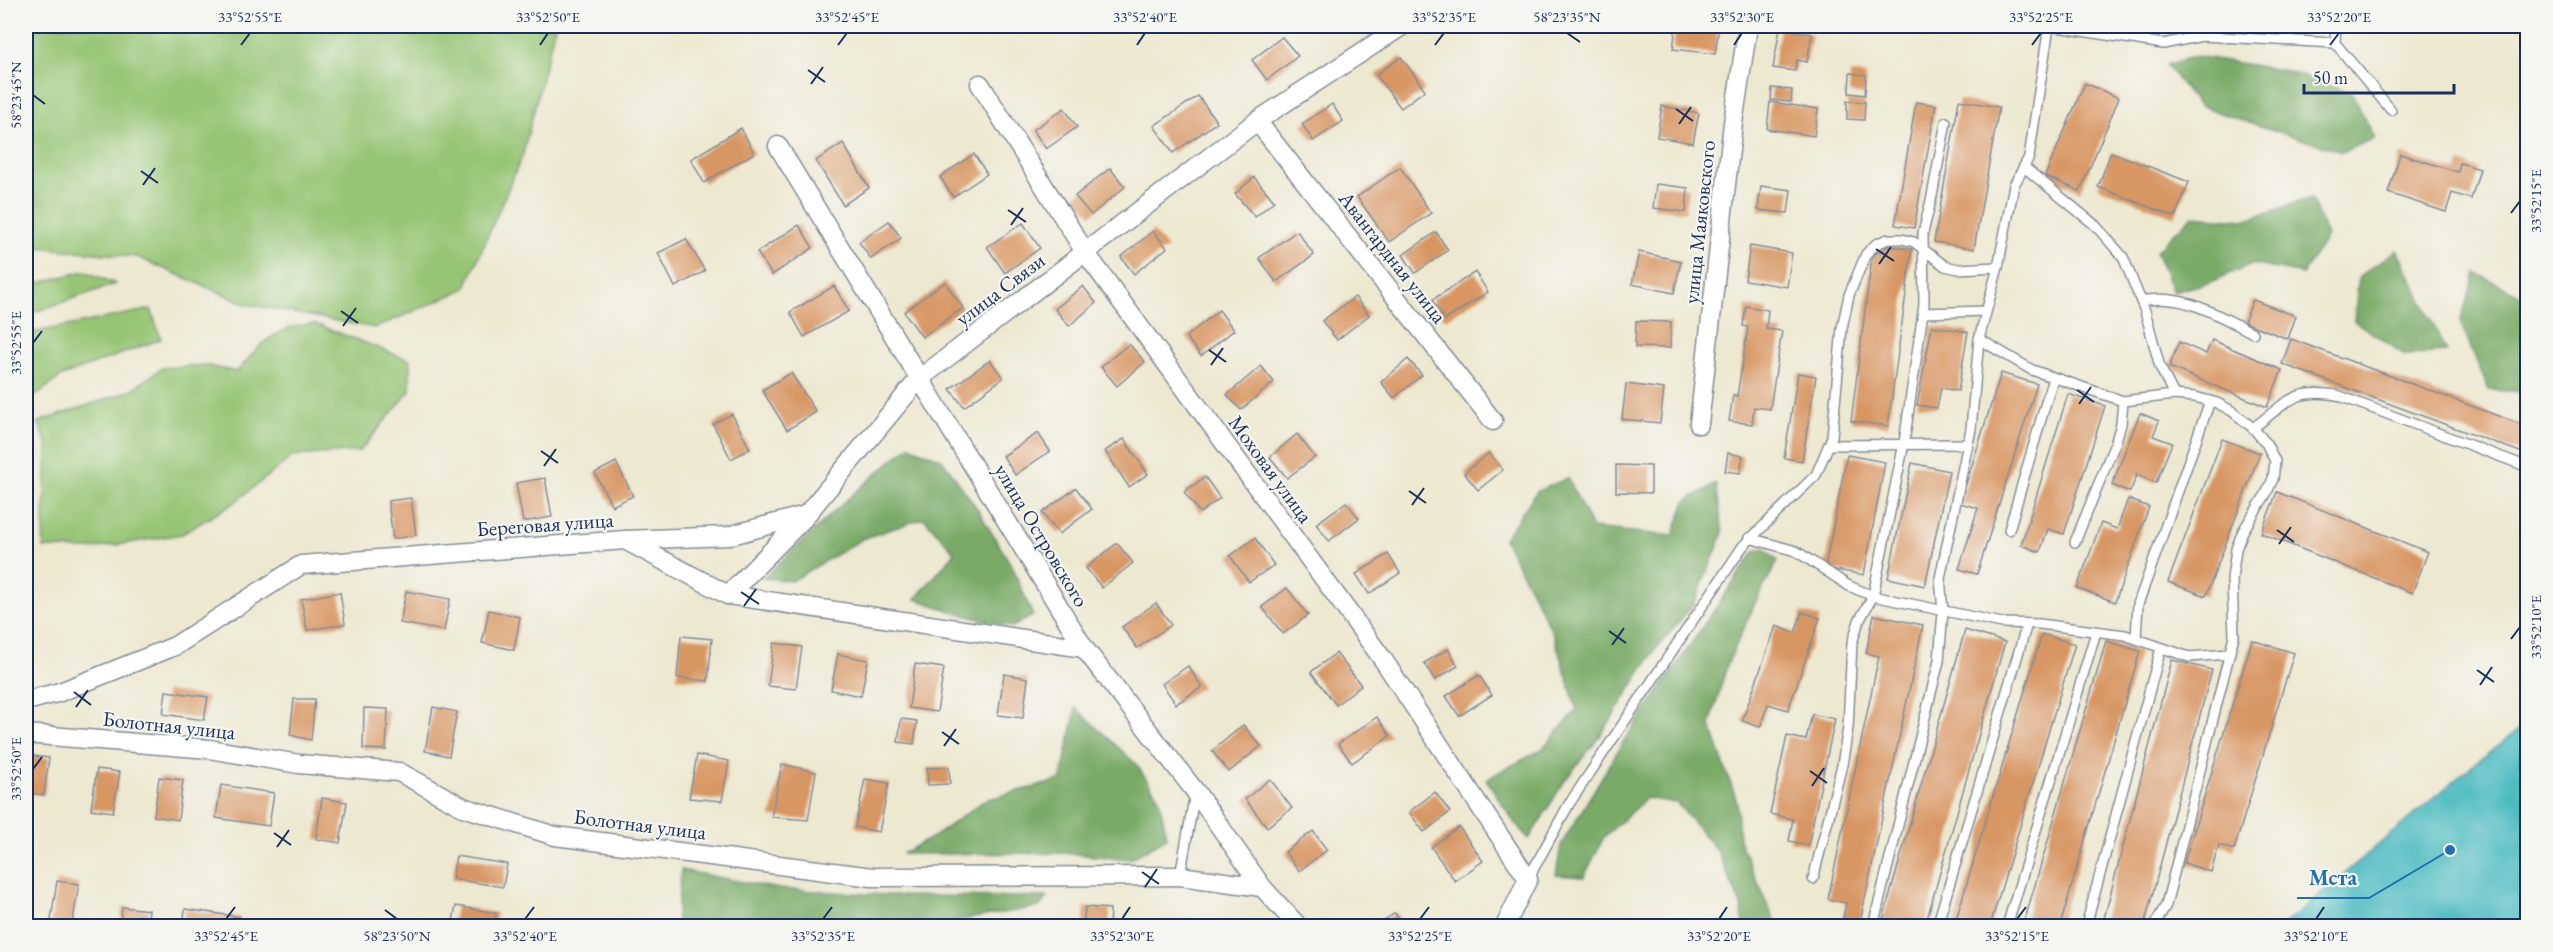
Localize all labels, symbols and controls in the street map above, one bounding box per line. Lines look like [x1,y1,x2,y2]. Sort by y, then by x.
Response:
text: 33°52'55"E [218,7,283,26]
text: 33°52'50"E [516,7,581,26]
text: 33°52'45"E [815,7,880,26]
text: 33°52'40"E [1113,7,1178,26]
text: 33°52'35"E [1412,7,1477,26]
text: 58°23'35"N [1533,7,1601,26]
text: 33°52'30"E [1710,7,1775,26]
text: 33°52'25"E [2009,7,2074,26]
text: 33°52'20"E [2307,7,2372,26]
scale bar [2304,57,2454,95]
text: 58°23'45"N [6,61,25,129]
text: 50 m [2313,66,2348,89]
street label: улица Маяковского [1677,139,1721,305]
text: 33°52'15"E [2526,168,2545,233]
street label: Авангардная улица [1332,185,1453,329]
street label: улица Связи [950,246,1050,332]
text: 33°52'55"E [6,310,25,375]
street label: Моховая улица [1223,410,1320,529]
street label: улица Островского [989,458,1095,612]
street label: Береговая улица [476,506,615,542]
text: 33°52'10"E [2526,594,2545,659]
street label: Болотная улица [101,705,237,745]
text: 33°52'50"E [6,736,25,801]
street label: Болотная улица [572,802,708,846]
callout: Мста [2297,858,2369,898]
text: Мста [2309,863,2358,892]
text: 33°52'45"E [194,926,259,945]
text: 58°23'50"N [363,926,431,945]
text: 33°52'40"E [493,926,558,945]
text: 33°52'35"E [791,926,856,945]
text: 33°52'30"E [1090,926,1155,945]
text: 33°52'25"E [1388,926,1453,945]
text: 33°52'20"E [1687,926,1752,945]
text: 33°52'15"E [1985,926,2050,945]
text: 33°52'10"E [2284,926,2349,945]

